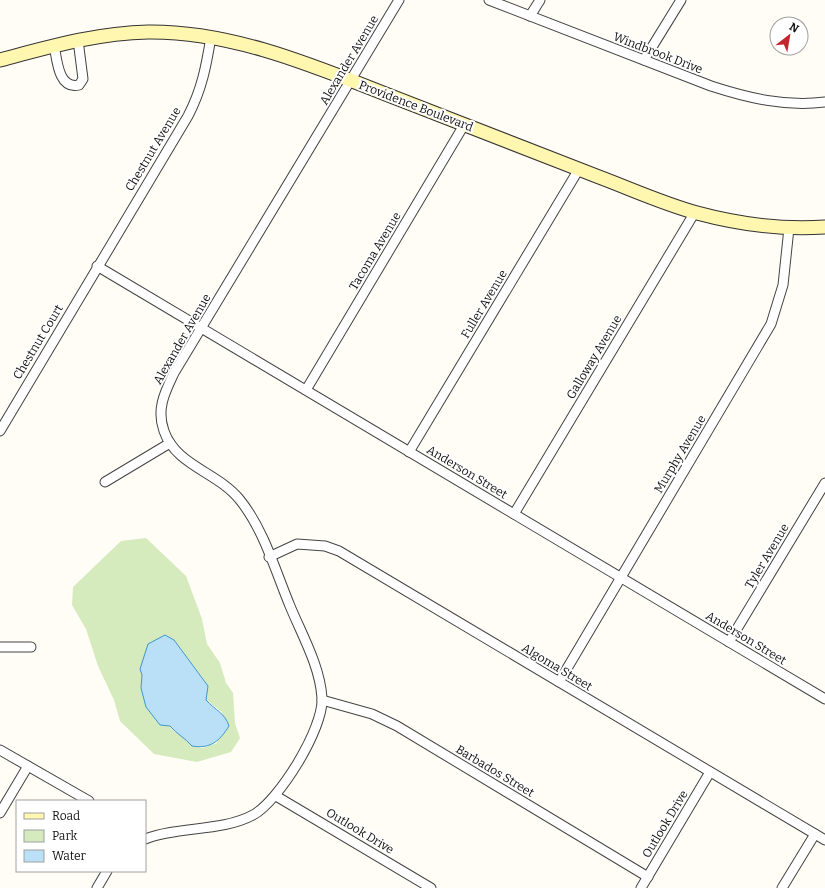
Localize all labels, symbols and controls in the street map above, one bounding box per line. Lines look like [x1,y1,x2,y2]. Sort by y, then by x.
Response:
street label: Alexander Avenue [317,13,381,107]
north arrow [769,16,809,56]
text: N [787,20,801,36]
street label: Windbrook Drive [611,30,705,76]
street label: Providence Boulevard [357,78,475,134]
street label: Chestnut Avenue [122,104,184,194]
street label: Tacoma Avenue [346,210,404,292]
street label: Fuller Avenue [458,267,510,341]
street label: Alexander Avenue [150,291,214,387]
street label: Chestnut Court [10,302,66,382]
street label: Galloway Avenue [563,313,625,401]
street label: Murphy Avenue [651,412,709,496]
street label: Anderson Street [424,443,510,502]
street label: Tyler Avenue [742,521,792,591]
street label: Anderson Street [703,609,789,668]
street label: Algoma Street [519,641,595,694]
street label: Barbados Street [453,742,537,800]
street label: Outlook Drive [639,788,691,860]
legend [16,800,146,872]
street label: Outlook Drive [324,805,396,857]
text: Road [52,809,80,823]
text: Park [52,829,78,843]
text: Water [52,849,87,863]

